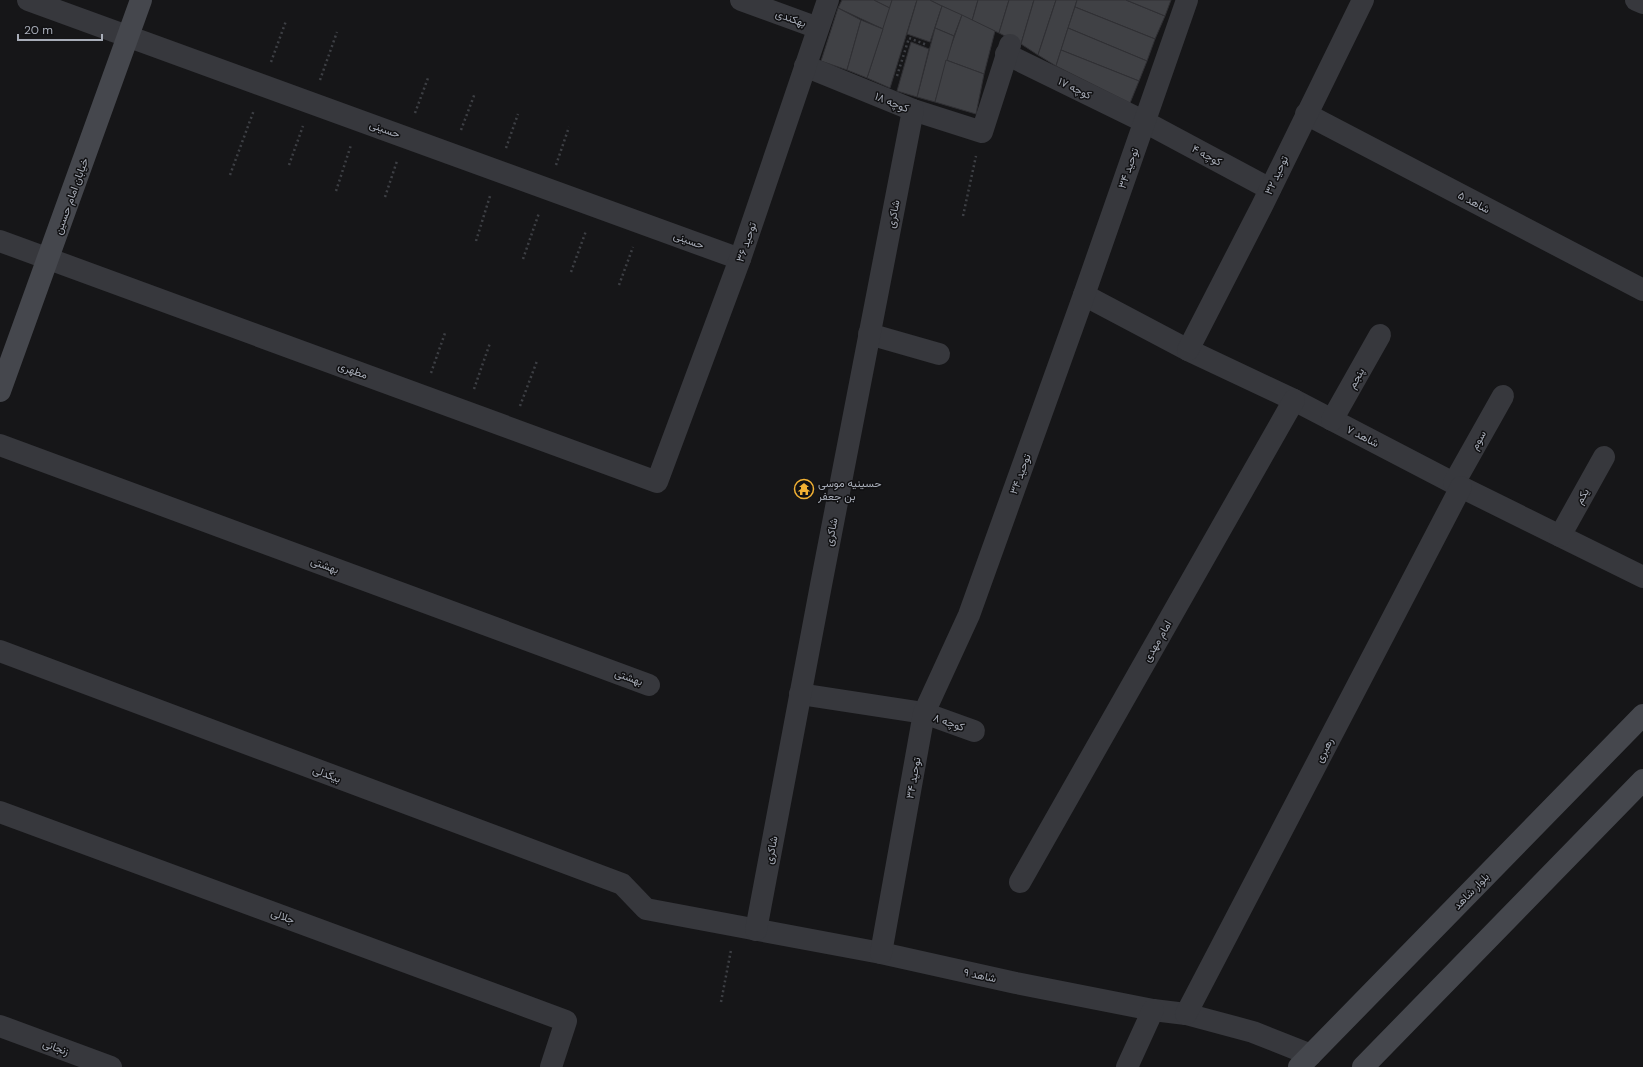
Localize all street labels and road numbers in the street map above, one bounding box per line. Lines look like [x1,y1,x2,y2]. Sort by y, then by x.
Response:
street label: بهکندی [774,6,808,30]
street label: کوچه ۱۷ [1056,74,1094,103]
street label: کوچه ۱۸ [873,89,911,116]
street label: حسینی [368,117,402,141]
street label: کوچه ۴ [1189,141,1225,170]
street label: توحید ۳۴ [1115,145,1142,190]
street label: توحید ۳۲ [1261,153,1291,197]
street label: خیابان امام حسین [51,156,92,237]
street label: شاهد ۵ [1455,188,1493,216]
street label: شاکری [883,198,903,229]
street label: توحید ۳۶ [733,220,759,264]
street label: حسینی [672,228,706,252]
street label: مطهری [336,358,370,382]
street label: پنجم [1345,365,1368,391]
street label: شاهد ۷ [1344,422,1382,450]
street label: سوم [1467,428,1490,453]
street label: توحید ۳۴ [1006,451,1034,496]
street label: یکم [1572,486,1593,507]
street label: شاکری [821,516,841,547]
street label: بهشتی [309,553,341,577]
street label: امام مهدی [1140,618,1175,665]
street label: بهشتی [613,665,645,689]
street label: کوچه ۸ [931,710,967,735]
street label: رهبری [1312,735,1336,765]
street label: توحید ۳۴ [902,756,924,800]
street label: بیگدلی [311,762,343,786]
street label: شاکری [761,834,781,865]
street label: بلوار شاهد [1450,870,1492,912]
street label: جلالی [269,905,297,927]
street label: شاهد ۹ [962,965,998,985]
street label: زنجانی [41,1036,71,1058]

